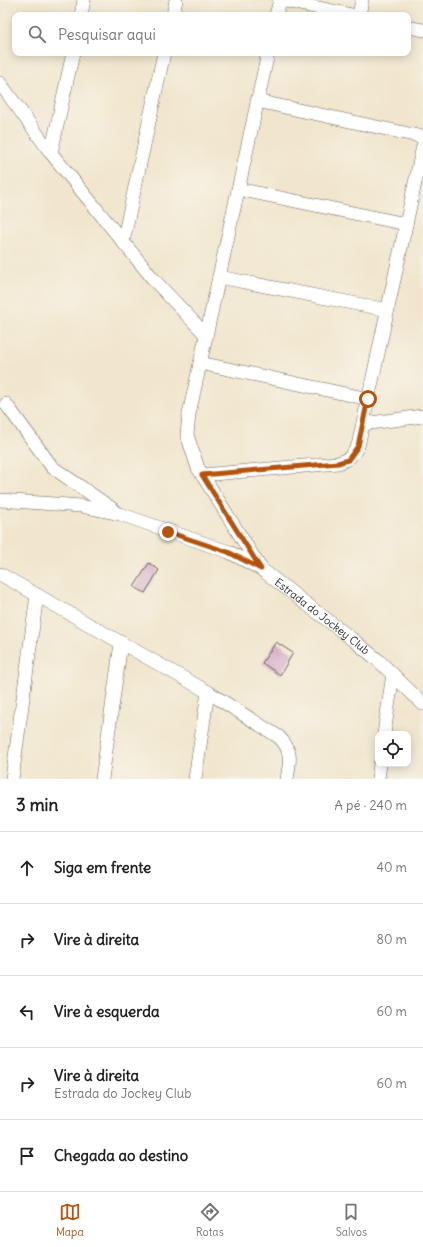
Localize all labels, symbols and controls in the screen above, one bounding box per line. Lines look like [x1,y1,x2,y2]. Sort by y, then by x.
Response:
search box [12,12,411,56]
icon: search [26,23,48,45]
text: Pesquisar aqui [58,25,156,44]
route start [359,390,377,408]
route end [159,523,177,541]
street label: Estrada do Jockey Club [272,575,373,657]
map controls [375,731,411,767]
button: locate [375,731,411,767]
text: 3 min [16,794,58,816]
text: A pé · 240 m [335,797,407,814]
icon: ahead [16,857,38,879]
text: Siga em frente [54,858,151,877]
text: 40 m [376,859,407,876]
icon: right [16,929,38,951]
text: Vire à direita [54,930,139,949]
text: 80 m [376,931,407,948]
icon: left [16,1001,38,1023]
text: Vire à esquerda [54,1002,160,1021]
text: 60 m [376,1003,407,1020]
text: Vire à direita [54,1066,139,1085]
icon: right [16,1073,38,1095]
text: 60 m [376,1075,407,1092]
text: Estrada do Jockey Club [54,1085,191,1102]
icon: arrive [16,1145,38,1167]
text: Chegada ao destino [54,1146,188,1165]
tab: Mapa [56,1201,84,1239]
tab: Rotas [196,1201,224,1239]
tab: Salvos [336,1201,367,1239]

